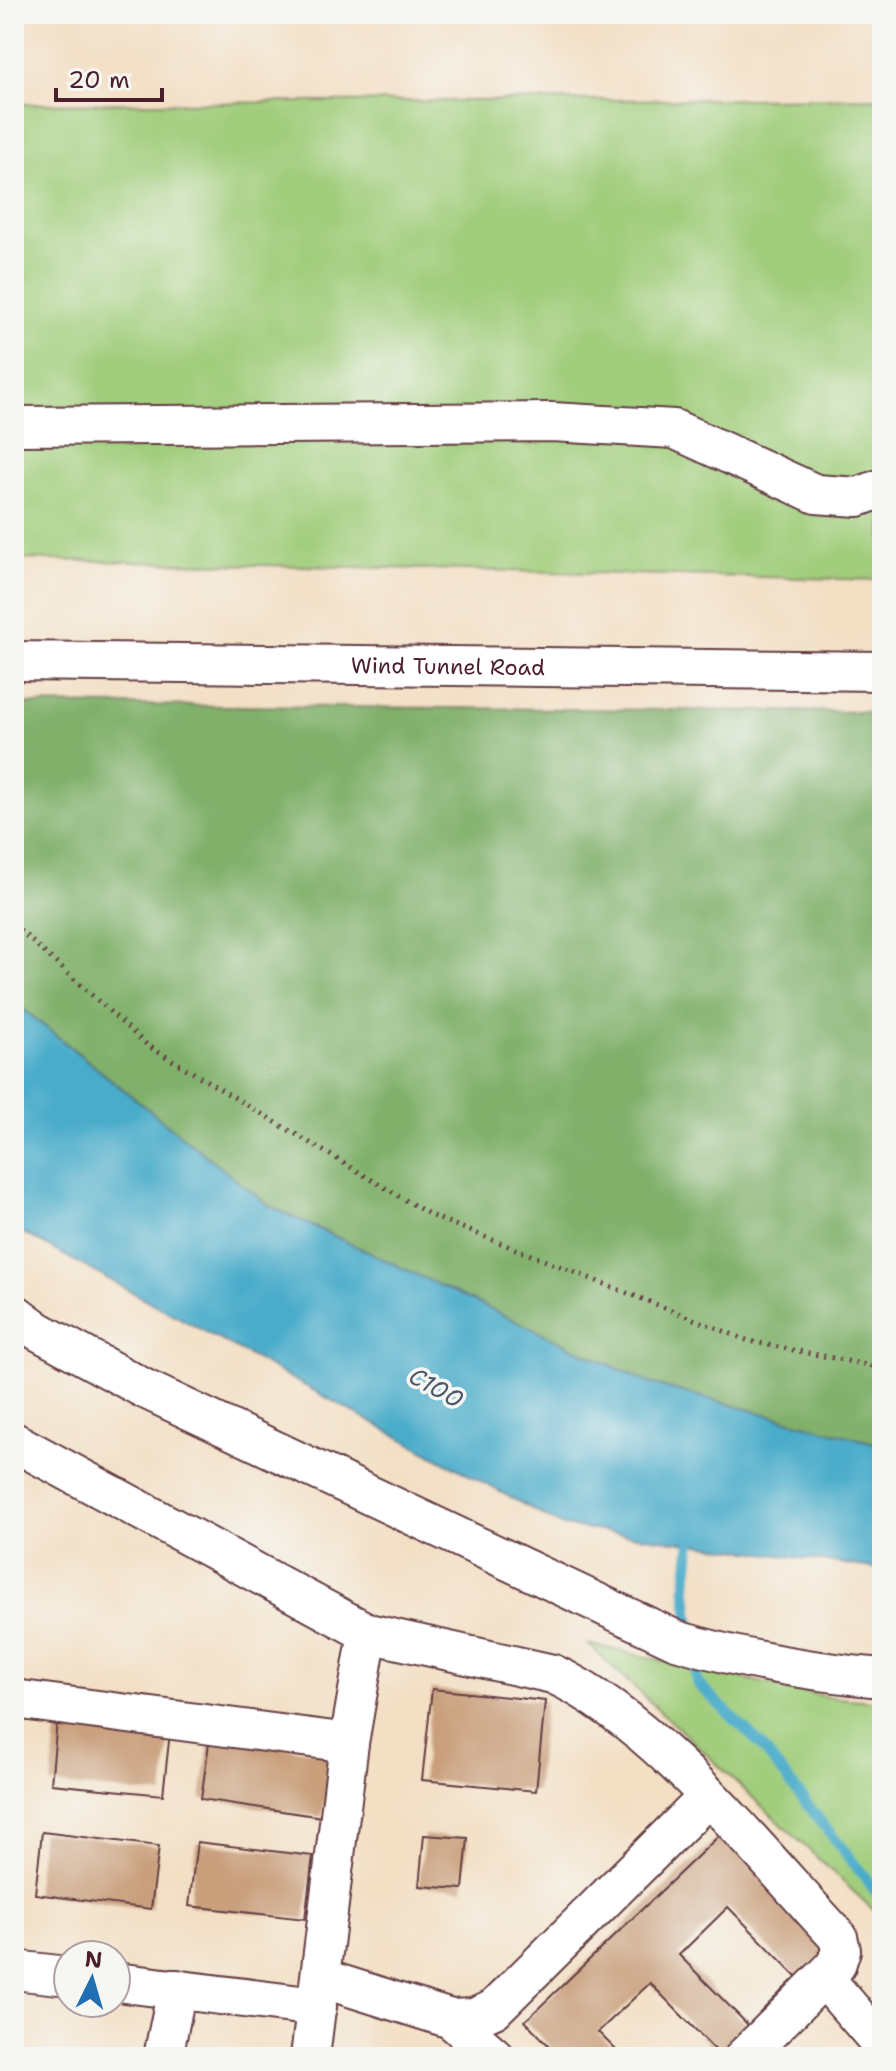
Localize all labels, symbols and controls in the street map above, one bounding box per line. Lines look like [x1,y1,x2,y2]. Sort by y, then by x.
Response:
scale bar [56,52,162,102]
text: 20 m [68,64,130,96]
street label: Wind Tunnel Road [351,650,545,682]
water label: C100 [403,1360,469,1416]
north arrow [52,1939,132,2019]
text: N [84,1944,104,1975]

